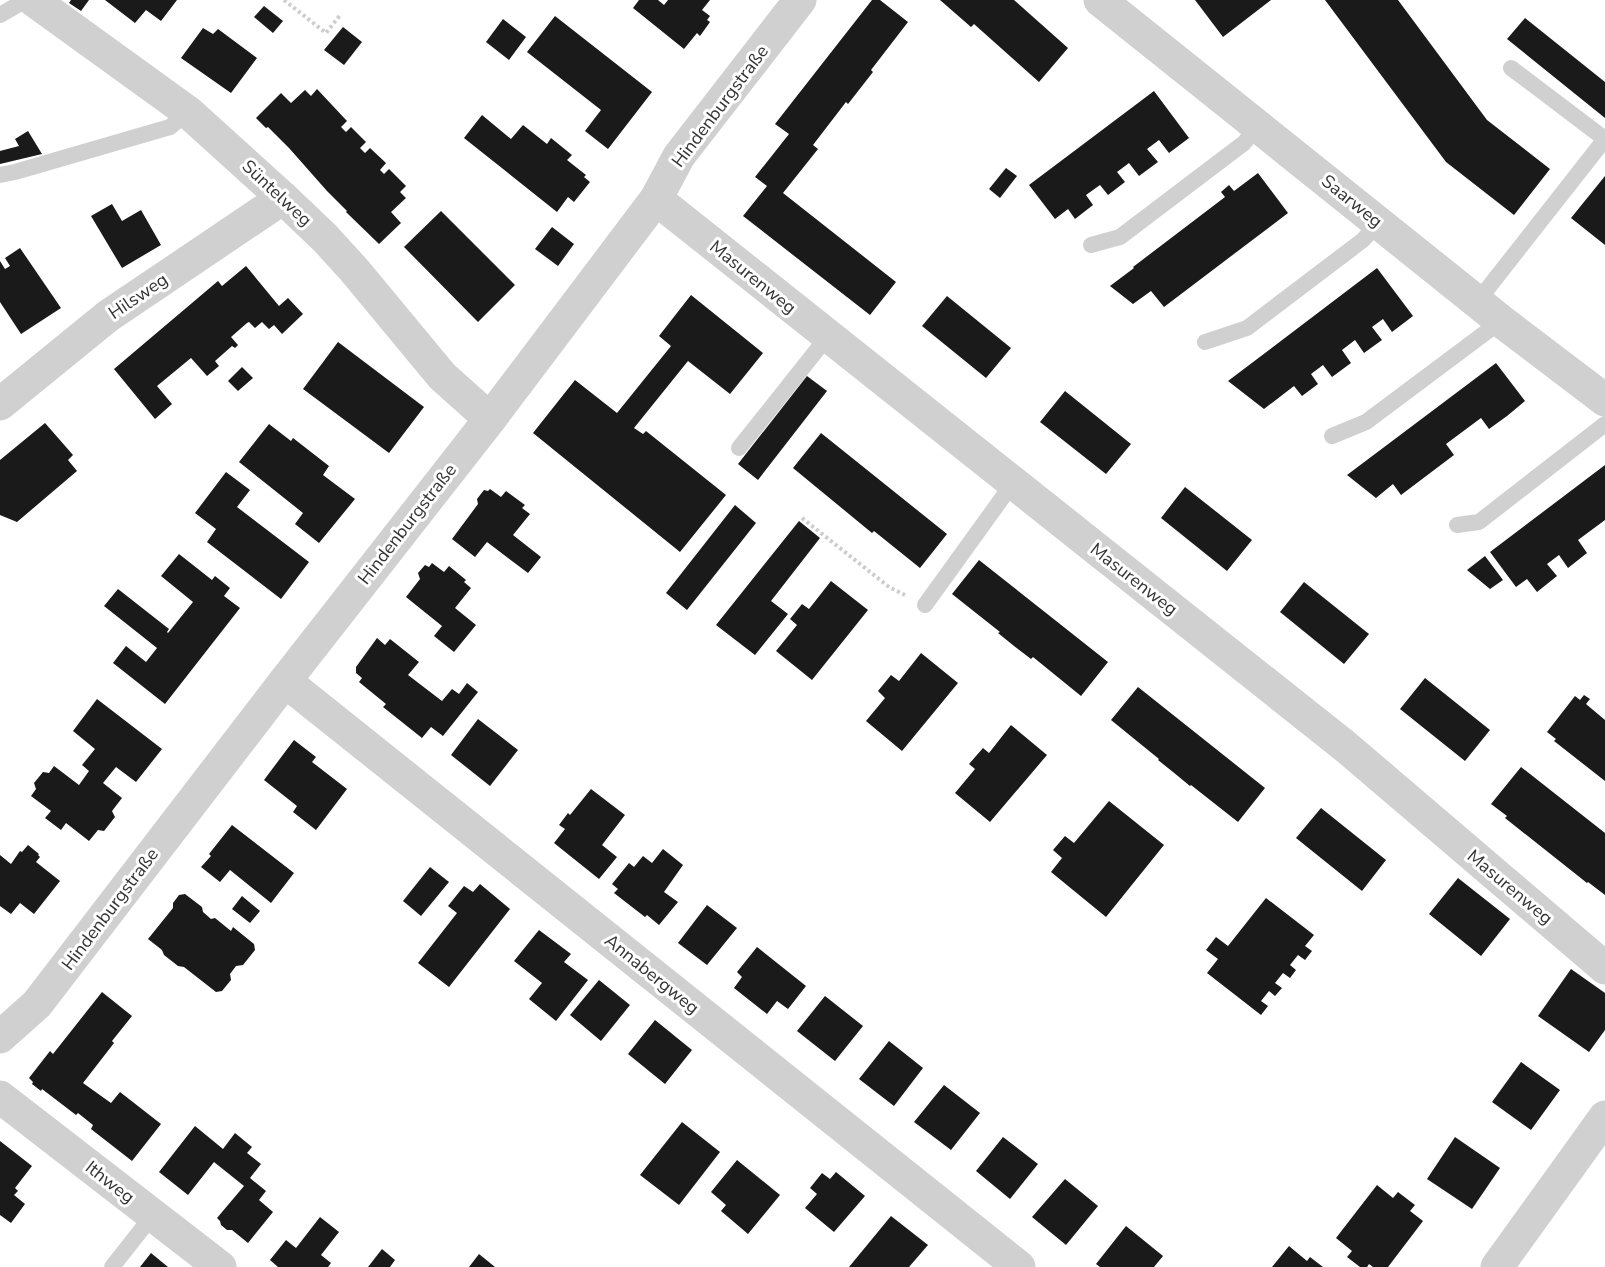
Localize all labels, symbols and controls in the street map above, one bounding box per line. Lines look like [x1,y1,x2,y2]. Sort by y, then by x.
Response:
street label: Hindenburgstraße [666,40,774,172]
street label: Süntelweg [237,154,317,232]
street label: Saarweg [1316,169,1388,233]
street label: Masurenweg [705,235,801,319]
street label: Hilsweg [104,267,172,325]
street label: Hindenburgstraße [352,459,462,589]
street label: Masurenweg [1085,537,1183,621]
street label: Hindenburgstraße [56,843,164,975]
street label: Masurenweg [1462,844,1558,930]
street label: Annabergweg [600,928,704,1020]
street label: Ithweg [80,1155,140,1209]

